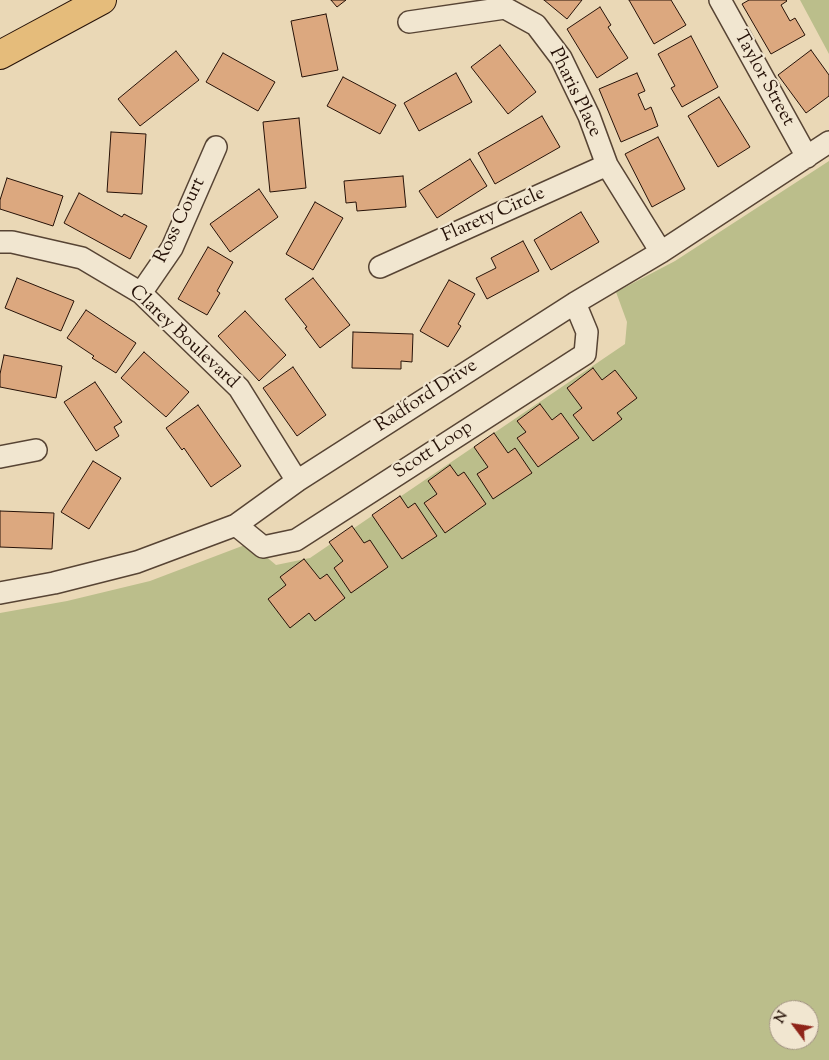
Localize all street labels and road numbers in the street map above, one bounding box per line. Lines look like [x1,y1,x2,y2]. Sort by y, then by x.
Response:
street label: Taylor Street [728,27,798,131]
street label: Pharis Place [543,45,605,141]
street label: Ross Court [151,175,211,267]
street label: Flarety Circle [439,183,549,249]
street label: Clarey Boulevard [123,281,243,395]
street label: Radford Drive [372,356,482,438]
street label: Scott Loop [390,417,478,485]

